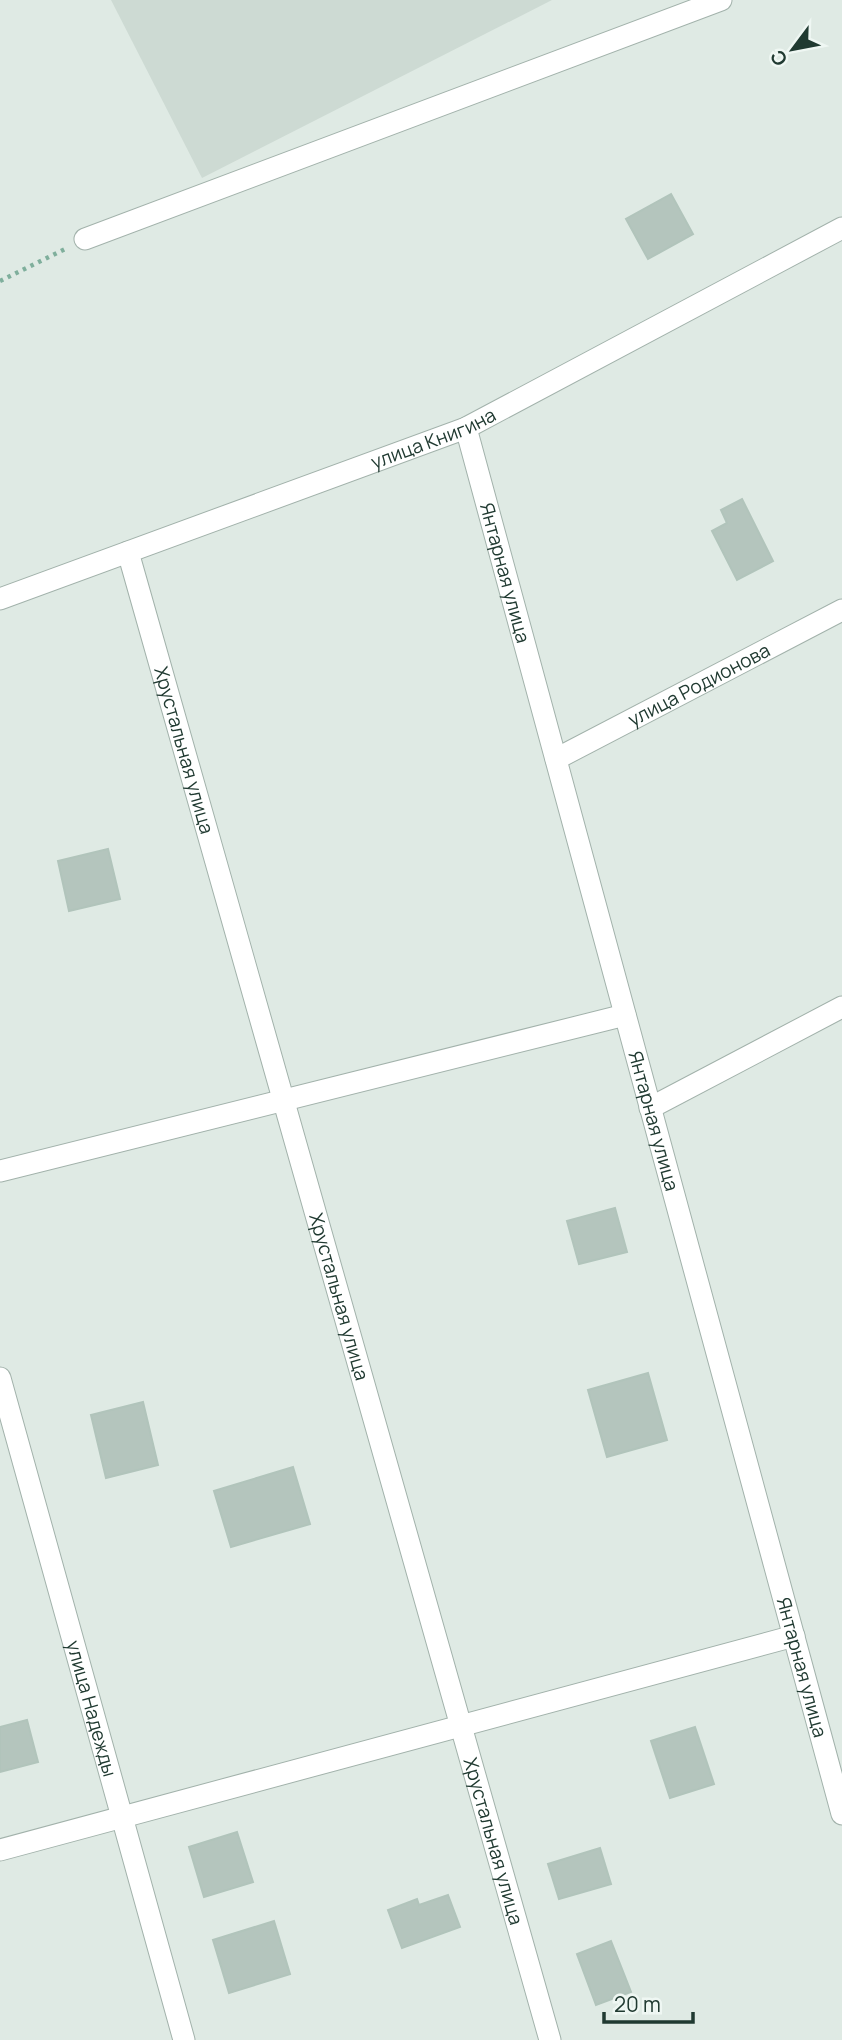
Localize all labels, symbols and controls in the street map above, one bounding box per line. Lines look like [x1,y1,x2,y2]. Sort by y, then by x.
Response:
north arrow [758,14,828,84]
text: С [764,45,793,71]
street label: улица Книгина [367,402,500,475]
street label: Янтарная улица [474,500,537,646]
street label: улица Родионова [623,637,774,732]
street label: Хрустальная улица [148,664,220,837]
street label: Янтарная улица [623,1048,685,1194]
street label: Хрустальная улица [303,1210,375,1383]
street label: Янтарная улица [771,1594,834,1740]
street label: улица Надежды [61,1637,123,1780]
street label: Хрустальная улица [458,1755,530,1928]
scale bar [604,1980,693,2024]
text: 20 m [614,1990,661,2018]

